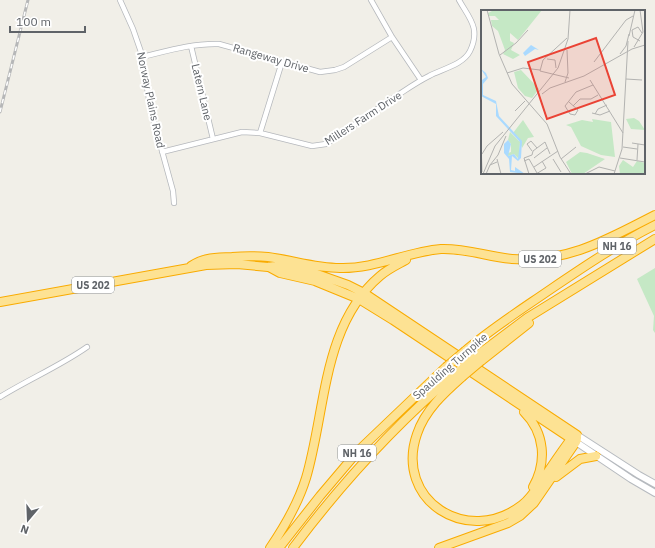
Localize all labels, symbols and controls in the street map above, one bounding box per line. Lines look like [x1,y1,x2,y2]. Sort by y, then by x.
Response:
scale bar [10,8,85,34]
inset map [481,10,645,174]
text: 100 m [16,14,51,29]
street label: Rangeway Drive [231,40,311,76]
street label: Norway Plains Road [134,51,168,149]
street label: Latern Lane [189,62,215,122]
street label: Millers Farm Drive [322,88,404,148]
road number: NH 16 [598,238,636,254]
road number: US 202 [519,251,561,267]
road number: US 202 [72,277,114,293]
street label: Spaulding Turnpike [410,330,490,402]
road number: NH 16 [338,445,376,461]
north arrow [8,500,48,540]
text: N [19,522,31,537]

